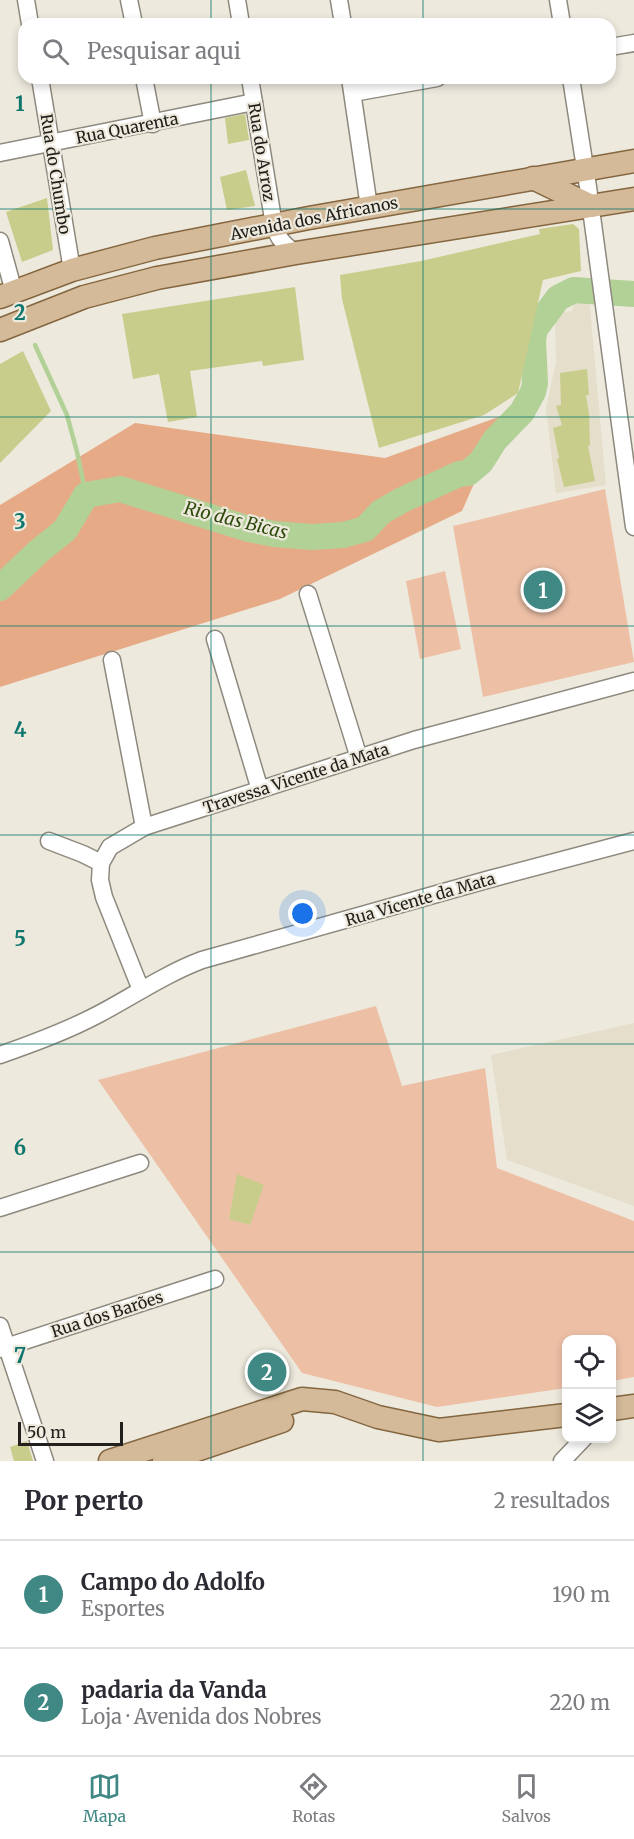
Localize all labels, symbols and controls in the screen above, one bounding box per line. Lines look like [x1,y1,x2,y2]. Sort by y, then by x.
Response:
search box [18,18,616,84]
icon: search [39,35,72,68]
text: Pesquisar aqui [87,37,241,65]
text: 1 [15,91,25,116]
street label: Rua do Arroz [244,101,280,203]
street label: Rua Quarenta [74,108,180,148]
street label: Rua do Chumbo [37,112,75,236]
street label: Avenida dos Africanos [227,192,400,244]
text: 2 [14,300,26,325]
water label: Rio das Bicas [182,496,290,544]
text: 3 [14,509,26,534]
pin: 1 [524,568,562,612]
text: 4 [14,717,27,742]
street label: Travessa Vicente da Mata [201,738,392,817]
street label: Rua Vicente da Mata [343,868,498,930]
your location [288,899,317,928]
text: 5 [14,926,26,951]
text: 6 [14,1135,26,1160]
street label: Rua dos Barões [48,1286,166,1342]
map controls [562,1335,616,1443]
button: locate [562,1335,616,1389]
text: 7 [14,1343,26,1368]
pin: 2 [248,1350,286,1394]
button: layers [562,1389,616,1443]
scale bar [18,1419,123,1446]
text: 50 m [27,1422,66,1442]
text: Por perto [24,1484,143,1517]
text: 2 resultados [494,1488,610,1513]
text: Campo do Adolfo [81,1568,265,1596]
text: 1 [39,1582,48,1607]
text: 190 m [552,1582,610,1607]
text: Esportes [81,1596,165,1621]
text: padaria da Vanda [81,1676,267,1704]
text: 2 [38,1690,49,1715]
text: 220 m [550,1690,610,1715]
text: Loja · Avenida dos Nobres [81,1704,322,1729]
tab: Mapa [83,1770,126,1826]
tab: Rotas [292,1770,335,1826]
tab: Salvos [502,1770,551,1826]

